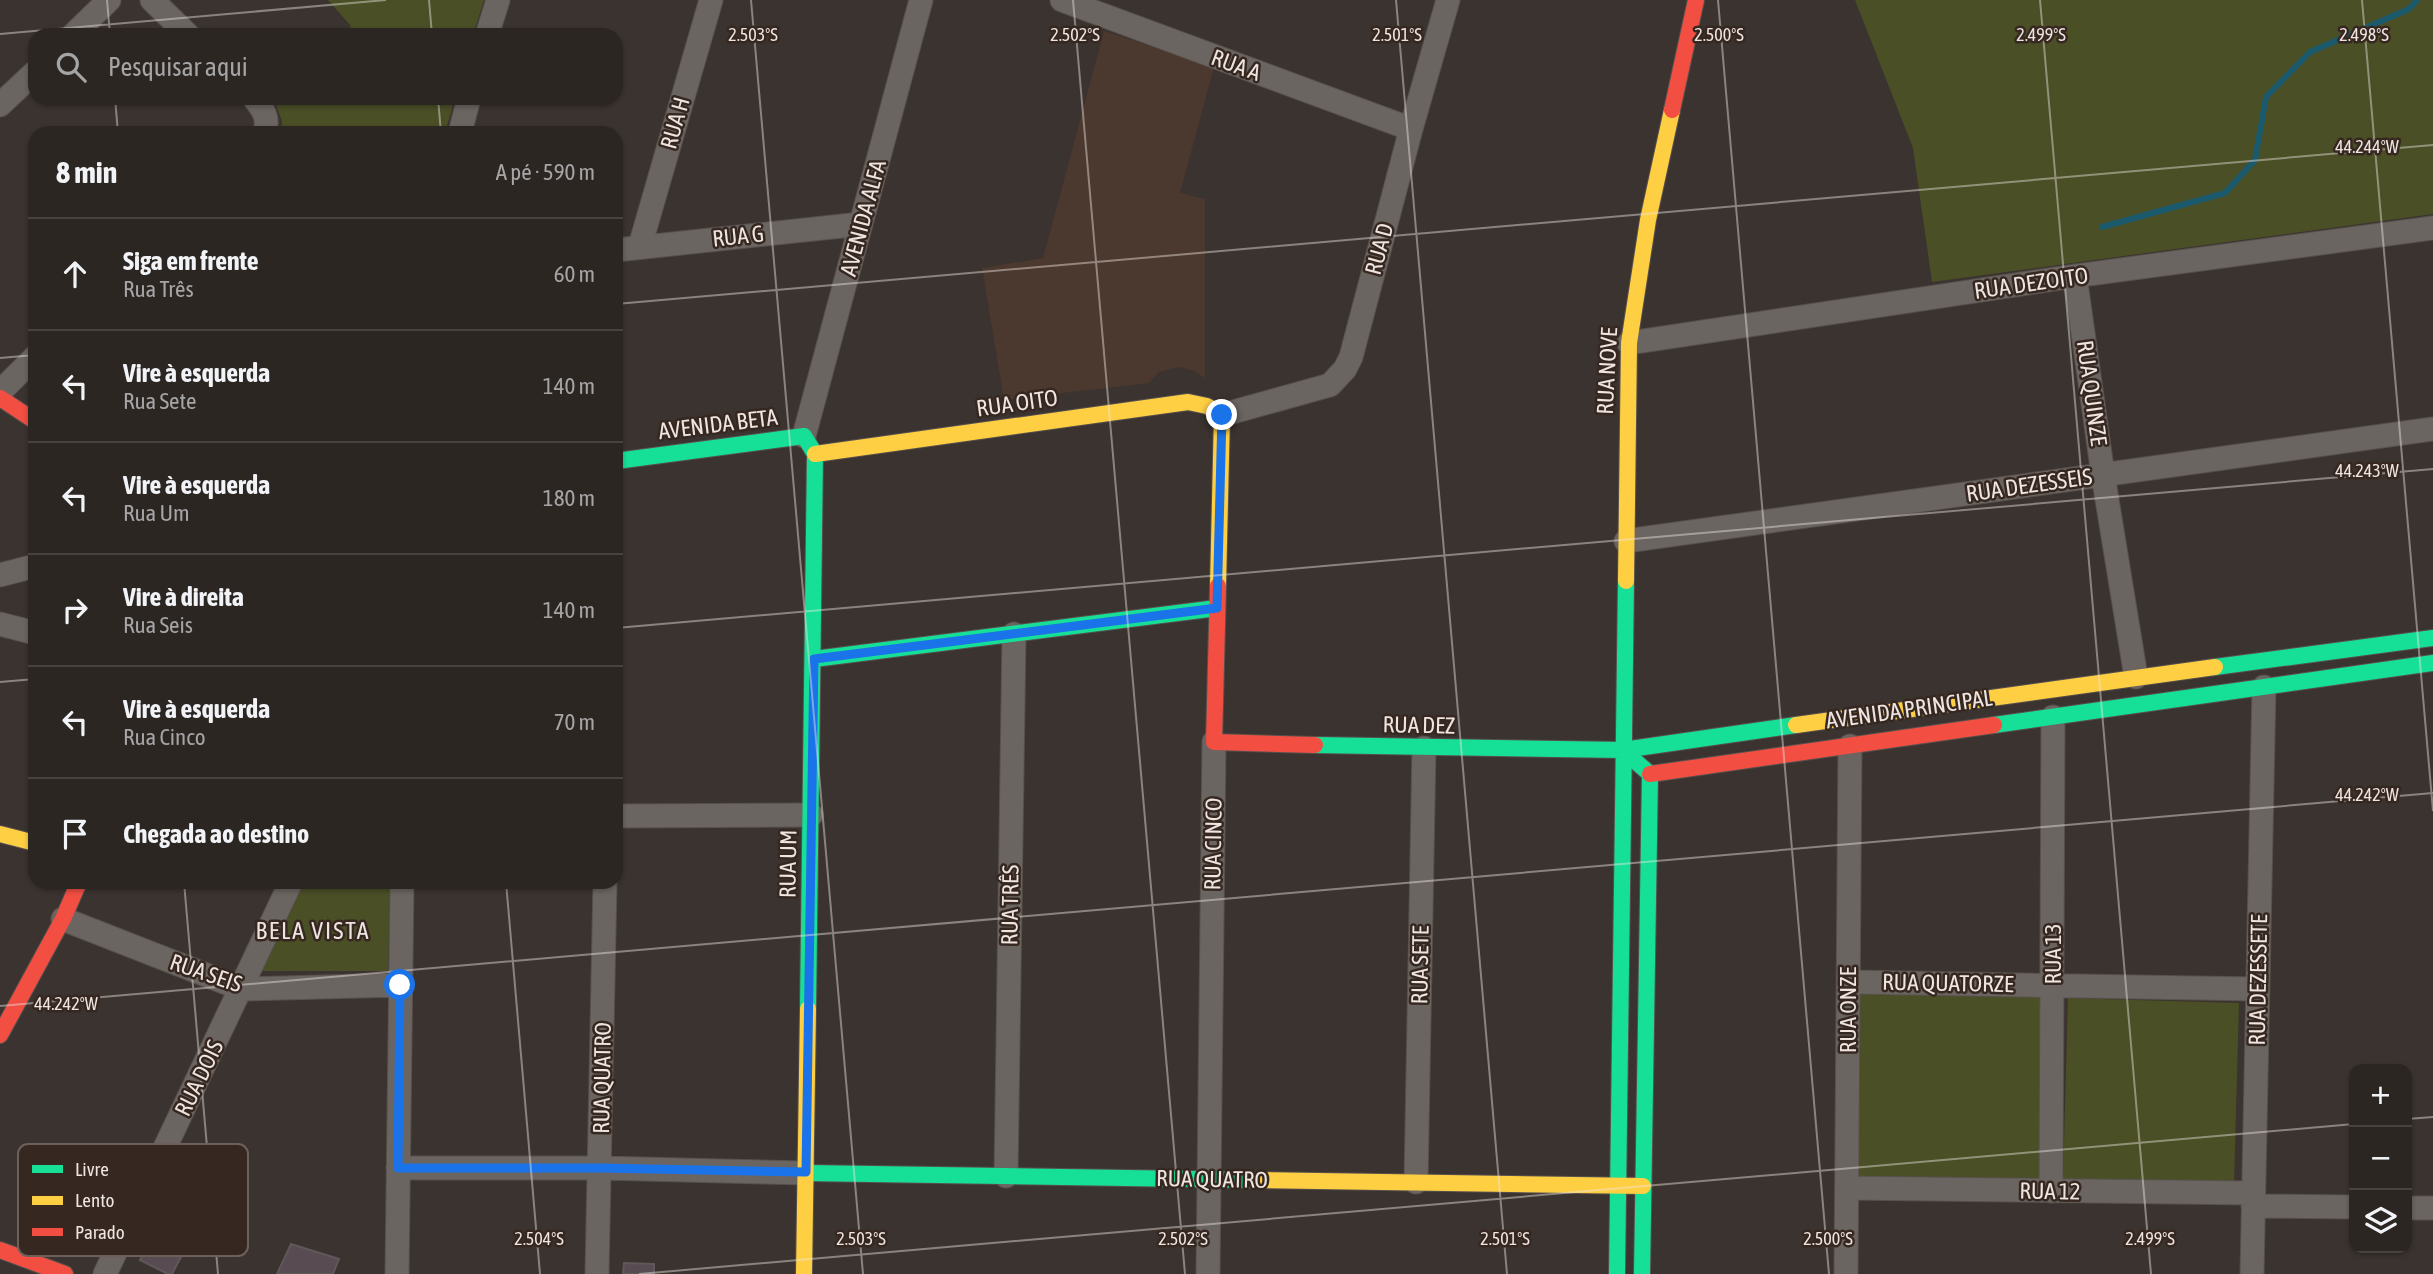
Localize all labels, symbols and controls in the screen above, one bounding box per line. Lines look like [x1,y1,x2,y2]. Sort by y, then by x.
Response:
text: 2.503°S [728,24,778,45]
text: 2.502°S [1050,24,1100,45]
text: 2.501°S [1372,24,1422,45]
text: 2.500°S [1694,24,1744,45]
text: 2.499°S [2016,24,2066,45]
text: 2.498°S [2339,24,2389,45]
search box [28,28,623,105]
street label: RUA A [1208,44,1265,86]
icon: search [52,48,90,86]
text: Pesquisar aqui [108,52,248,82]
street label: RUA H [655,94,695,152]
text: 44.244°W [2335,136,2399,157]
text: 8 min [56,155,117,189]
street label: AVENIDA ALFA [835,157,891,279]
text: A pé · 590 m [496,159,595,185]
street label: RUA G [711,220,765,252]
street label: RUA D [1360,220,1398,278]
text: Siga em frente [123,246,259,276]
icon: ahead [56,255,94,293]
text: 60 m [554,261,595,287]
street label: RUA DEZOITO [1972,262,2090,304]
text: Rua Três [123,276,194,302]
street label: RUA NOVE [1592,327,1622,415]
street label: RUA QUINZE [2072,339,2112,448]
text: Vire à esquerda [123,358,270,388]
icon: left [56,367,94,405]
text: 140 m [543,373,595,399]
street label: RUA OITO [975,384,1059,422]
text: Rua Sete [123,388,196,414]
route end [1206,399,1237,430]
street label: AVENIDA BETA [657,404,780,444]
text: 44.243°W [2335,460,2399,481]
street label: RUA DEZESSEIS [1964,463,2094,507]
text: Vire à esquerda [123,470,270,500]
icon: left [56,479,94,517]
text: 180 m [543,485,595,511]
text: Rua Um [123,500,190,526]
text: Vire à direita [123,582,244,612]
icon: right [56,591,94,629]
text: 140 m [543,597,595,623]
text: Rua Seis [123,612,193,638]
street label: AVENIDA PRINCIPAL [1824,684,1994,734]
text: Vire à esquerda [123,694,270,724]
icon: left [56,703,94,741]
text: 70 m [554,709,595,735]
street label: RUA DEZ [1383,711,1455,739]
text: Rua Cinco [123,724,206,750]
text: 44.242°W [2335,784,2399,805]
street label: RUA CINCO [1199,797,1227,891]
icon: arrive [56,815,94,853]
text: Chegada ao destino [123,819,309,849]
street label: RUA UM [774,830,802,898]
street label: RUA TRÊS [996,864,1024,945]
street label: RUA DEZESSETE [2244,914,2272,1046]
district label: BELA VISTA [255,917,371,944]
street label: RUA 13 [2040,923,2066,985]
street label: RUA SETE [1406,925,1434,1005]
street label: RUA SEIS [167,949,246,998]
street label: RUA ONZE [1835,966,1861,1053]
route start [384,969,415,1000]
street label: RUA QUATORZE [1882,969,2014,997]
text: 44.242°W [34,993,98,1014]
street label: RUA QUATRO [588,1022,616,1134]
street label: RUA DOIS [169,1035,229,1120]
map controls [2349,1064,2412,1253]
button: + [2349,1064,2412,1127]
button: − [2349,1127,2412,1190]
legend [18,1144,248,1256]
text: Livre [75,1158,109,1180]
street label: RUA QUATRO [1156,1165,1268,1193]
street label: RUA 12 [2019,1177,2081,1205]
text: Lento [75,1189,114,1211]
button: layers [2349,1190,2412,1253]
text: Parado [75,1221,125,1243]
text: 2.504°S [514,1228,564,1249]
text: 2.503°S [836,1228,886,1249]
text: 2.502°S [1158,1228,1208,1249]
text: 2.501°S [1480,1228,1530,1249]
text: 2.500°S [1803,1228,1853,1249]
text: 2.499°S [2125,1228,2175,1249]

